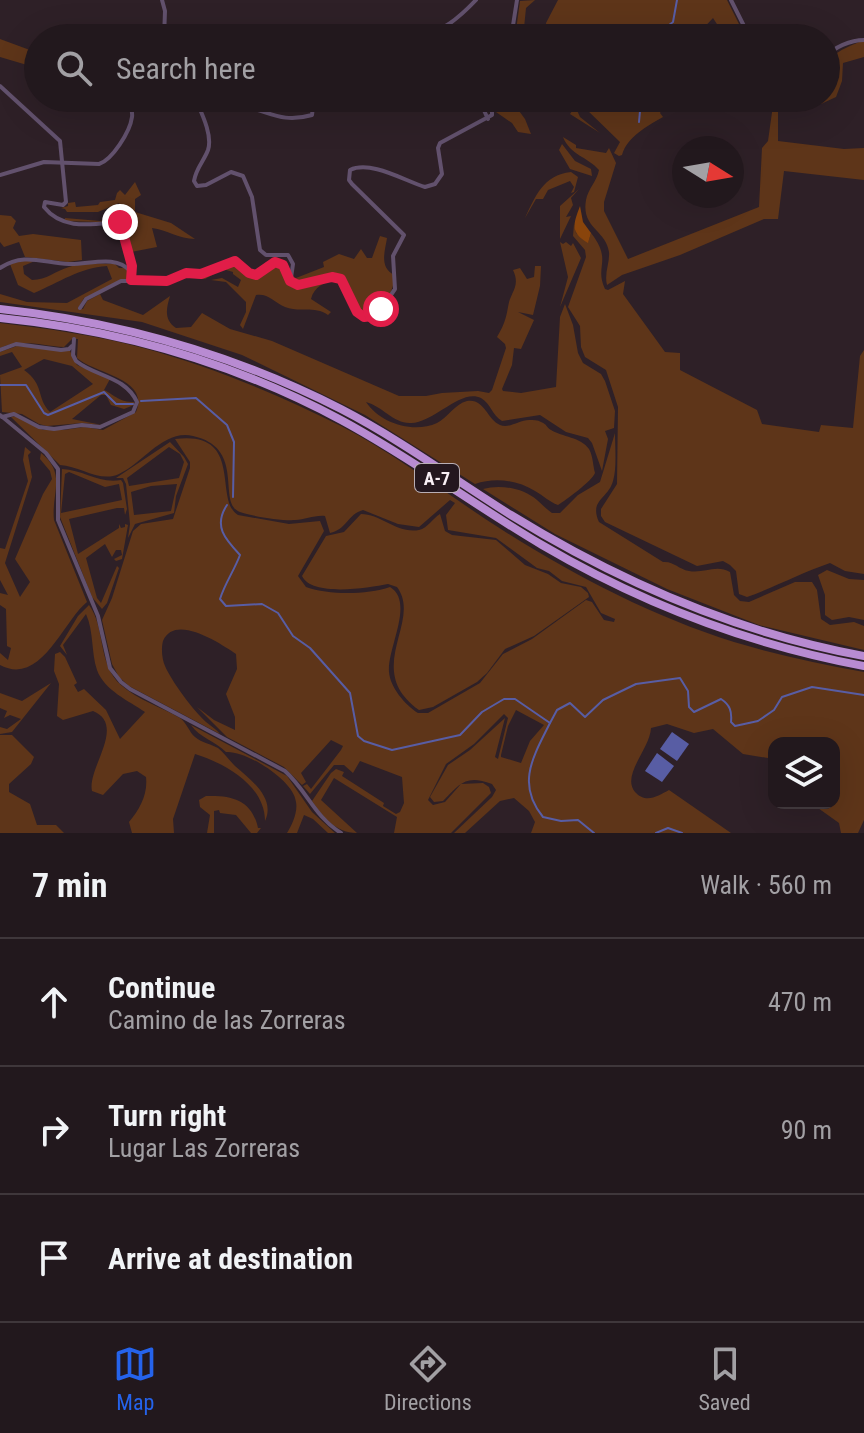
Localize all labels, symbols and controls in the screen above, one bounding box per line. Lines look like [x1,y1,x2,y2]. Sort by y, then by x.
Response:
search box [24,24,840,112]
icon: search [52,46,96,90]
text: Search here [116,51,256,86]
north arrow [672,136,744,208]
route end [102,204,138,240]
route start [363,291,399,327]
road number: A-7 [415,464,459,492]
map controls [768,737,840,809]
button: layers [768,737,840,809]
text: 7 min [32,865,108,905]
text: Walk · 560 m [700,870,832,900]
text: Continue [108,970,215,1005]
icon: ahead [32,980,76,1024]
text: 470 m [768,987,832,1017]
text: Camino de las Zorreras [108,1005,346,1035]
text: Turn right [108,1098,226,1133]
icon: right [32,1108,76,1152]
text: 90 m [781,1115,832,1145]
text: Lugar Las Zorreras [108,1133,300,1163]
icon: arrive [32,1236,76,1280]
text: Arrive at destination [108,1241,353,1276]
tab: Map [113,1342,157,1415]
tab: Directions [384,1342,472,1415]
tab: Saved [698,1342,751,1415]

